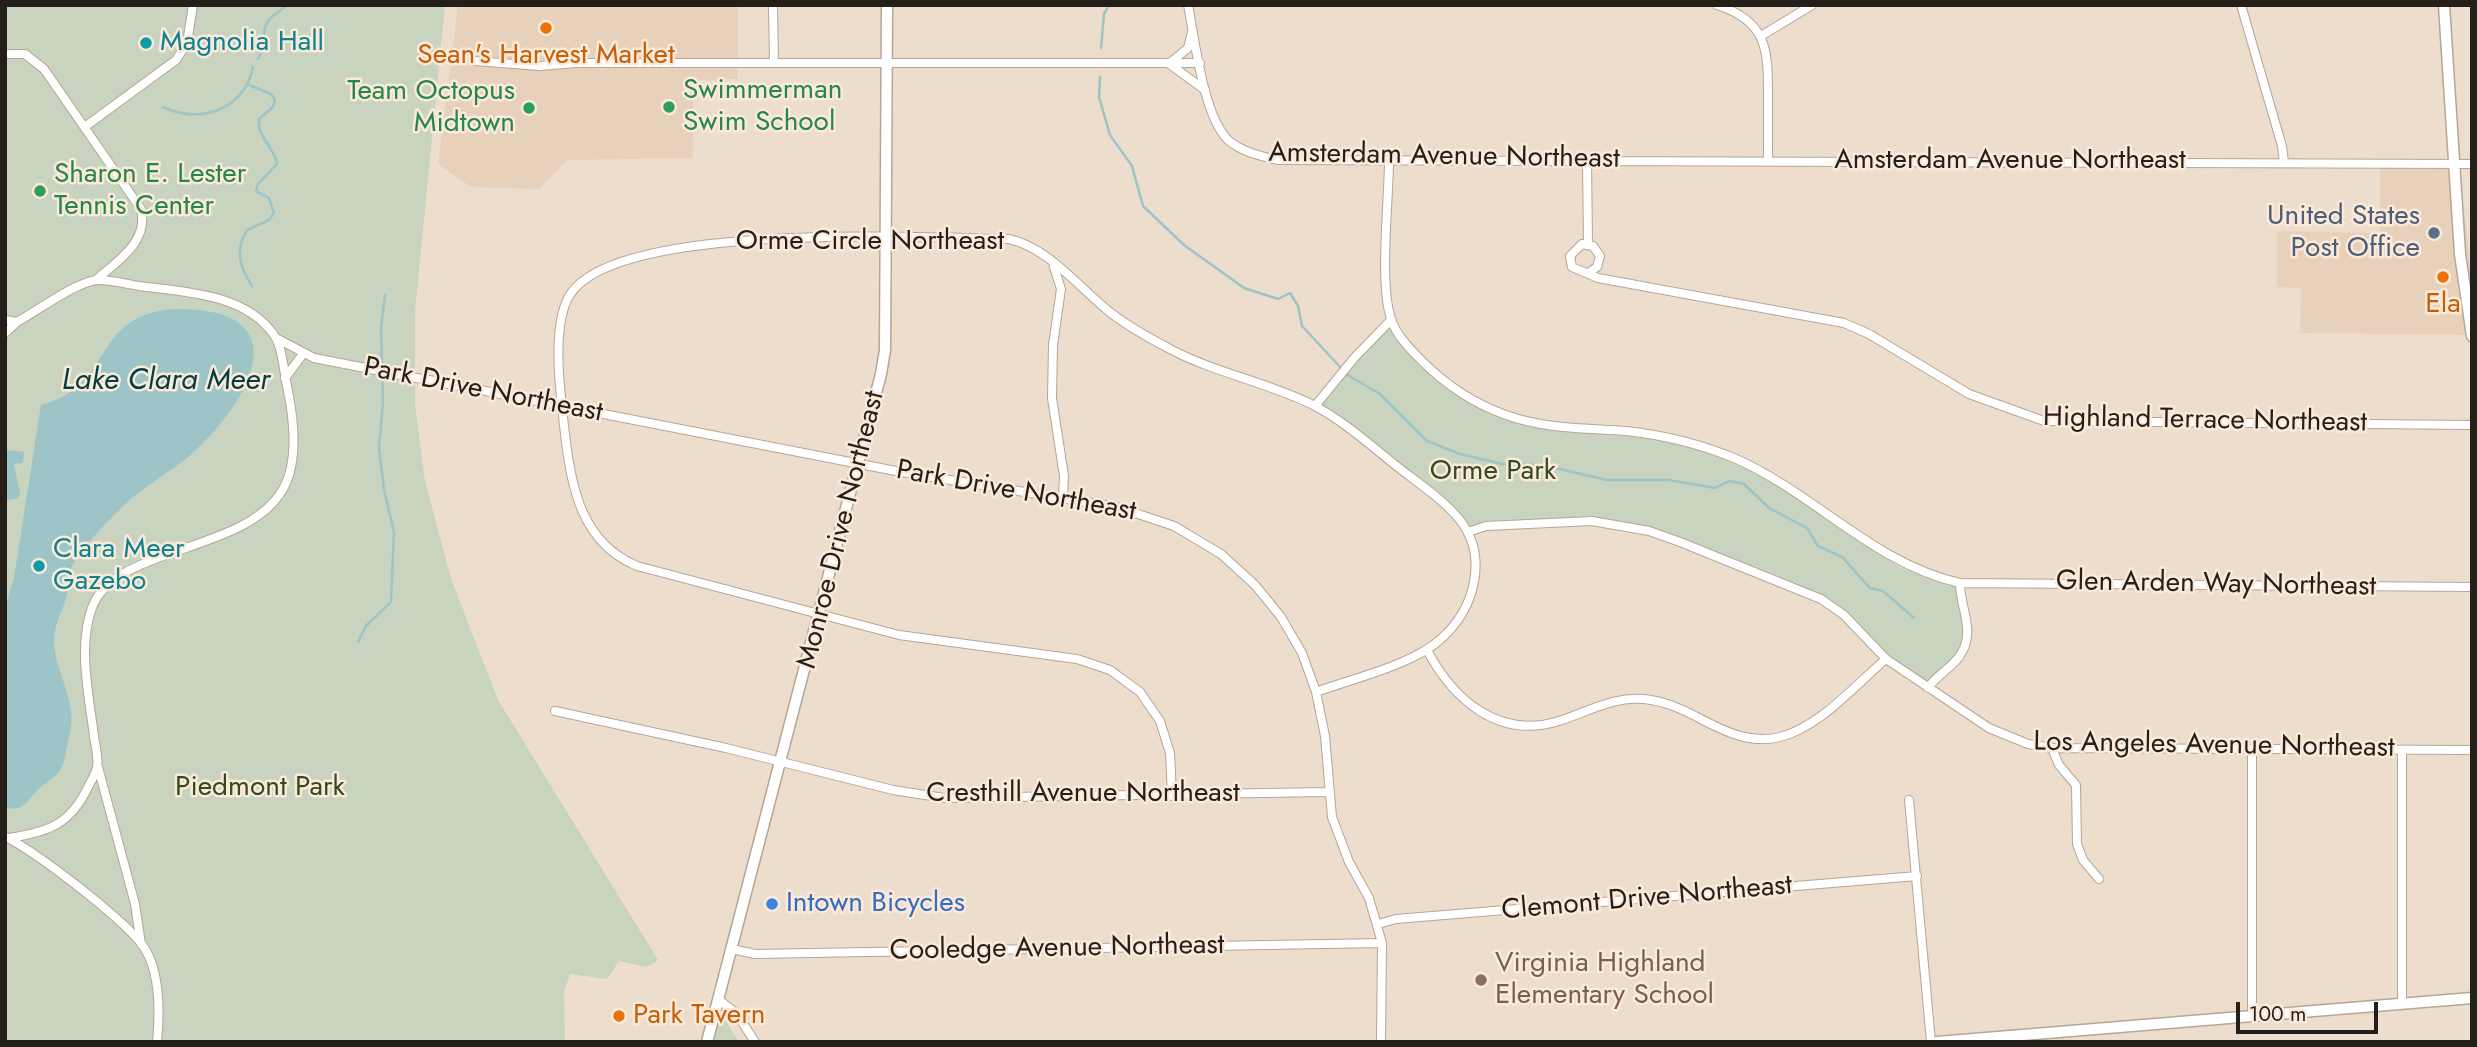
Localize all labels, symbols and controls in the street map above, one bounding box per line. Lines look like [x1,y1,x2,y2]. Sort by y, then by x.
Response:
marker: Sean's Harvest Market [538,20,554,36]
place label: Magnolia Hall [160,26,324,60]
marker: Magnolia Hall [138,35,154,51]
place label: Sean's Harvest Market [417,39,675,73]
place label: Swimmerman Swim School [683,74,842,140]
place label: Team Octopus Midtown [347,75,515,141]
marker: Swimmerman Swim School [661,99,677,115]
marker: Team Octopus Midtown [521,100,537,116]
street label: Amsterdam Avenue Northeast [1268,137,1620,177]
street label: Amsterdam Avenue Northeast [1834,144,2186,178]
place label: Sharon E. Lester Tennis Center [54,158,246,224]
marker: Sharon E. Lester Tennis Center [32,183,48,199]
place label: United States Post Office [2267,200,2420,266]
street label: Orme Circle Northeast [736,225,1004,259]
marker: United States Post Office [2426,225,2442,241]
marker: Ela [2435,269,2451,285]
place label: Ela [2425,288,2461,322]
street label: Park Drive Northeast [361,351,605,431]
water label: Lake Clara Meer [62,364,270,400]
street label: Monroe Drive Northeast [791,388,893,672]
street label: Highland Terrace Northeast [2043,401,2367,441]
street label: Park Drive Northeast [894,454,1138,530]
park label: Orme Park [1430,455,1556,489]
place label: Clara Meer Gazebo [53,533,185,599]
marker: Clara Meer Gazebo [31,558,47,574]
street label: Glen Arden Way Northeast [2056,565,2376,605]
street label: Los Angeles Avenue Northeast [2033,726,2395,766]
park label: Piedmont Park [175,771,345,805]
street label: Cresthill Avenue Northeast [926,777,1240,811]
street label: Clemont Drive Northeast [1500,870,1794,928]
place label: Intown Bicycles [786,887,965,921]
marker: Intown Bicycles [764,896,780,912]
street label: Cooledge Avenue Northeast [889,929,1225,969]
place label: Virginia Highland Elementary School [1495,947,1714,1013]
marker: Virginia Highland Elementary School [1473,972,1489,988]
scale bar [2239,988,2381,1032]
place label: Park Tavern [633,999,765,1033]
text: 100 m [2249,999,2306,1029]
marker: Park Tavern [611,1008,627,1024]

